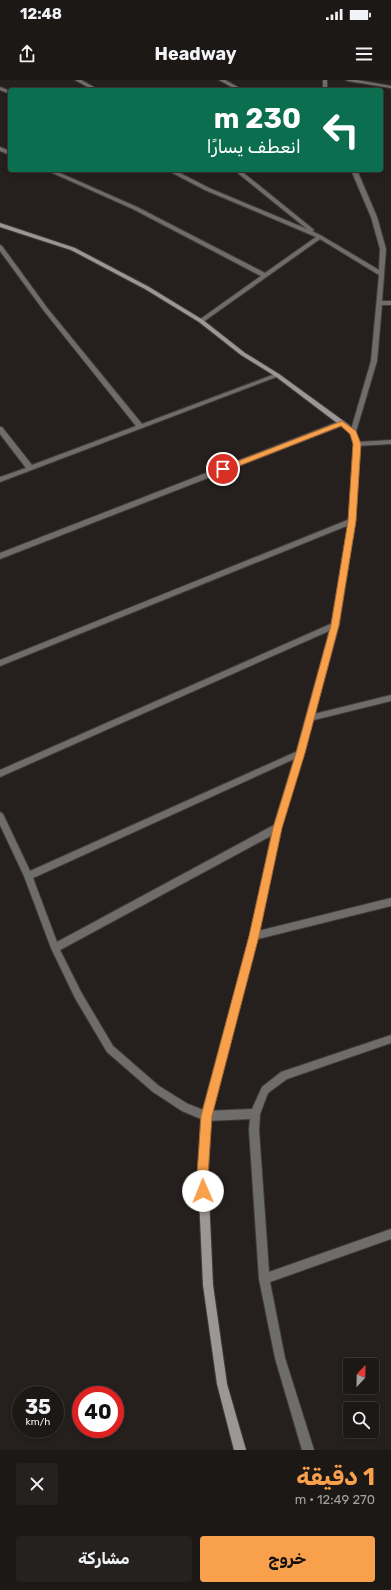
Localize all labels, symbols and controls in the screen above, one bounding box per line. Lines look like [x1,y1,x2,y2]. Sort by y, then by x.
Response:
text: 12:48 [20,5,62,23]
icon: share [16,43,38,65]
text: Headway [155,43,236,65]
icon: menu [353,43,375,65]
text: 230 m [214,102,301,135]
icon: left [315,104,367,156]
text: انعطف يسارًا [207,136,301,158]
pin [206,452,240,486]
icon: arrive [212,458,234,480]
position arrow [182,1170,224,1212]
north arrow [343,1358,379,1394]
map controls [343,1358,379,1438]
speed limit sign: 40 [72,1386,124,1438]
text: 35 [25,1395,51,1419]
button: search [343,1402,379,1438]
text: km/h [26,1416,50,1428]
button: close [16,1463,58,1505]
text: 1 دقيقة [296,1463,375,1491]
text: 270 m · 12:49 [295,1492,375,1507]
button: مشاركة [16,1536,192,1582]
button: خروج [200,1536,375,1582]

